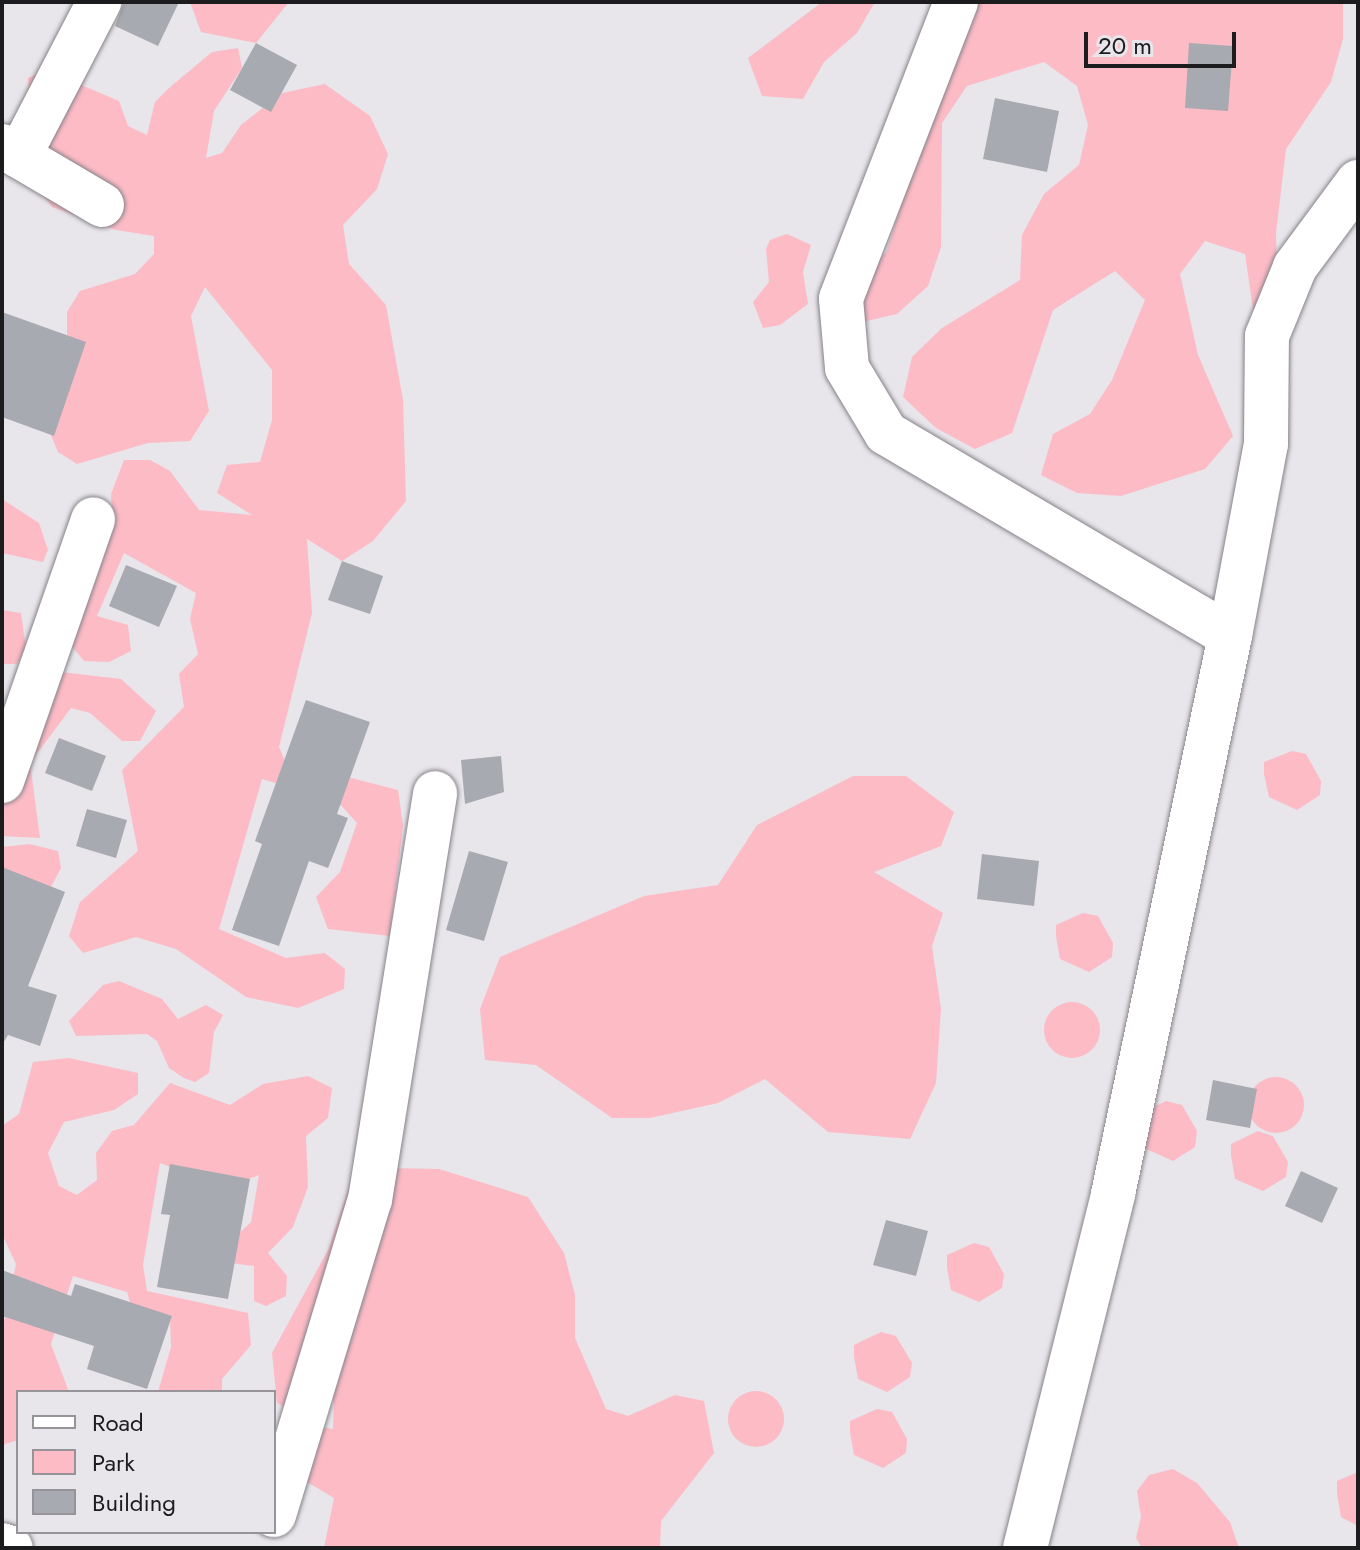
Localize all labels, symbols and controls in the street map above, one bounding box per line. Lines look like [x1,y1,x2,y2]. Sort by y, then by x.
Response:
scale bar [1088,16,1240,66]
text: 20 m [1098,28,1152,63]
legend [16,1390,276,1534]
text: Road [92,1405,144,1440]
text: Park [92,1445,135,1480]
text: Building [92,1485,176,1520]

